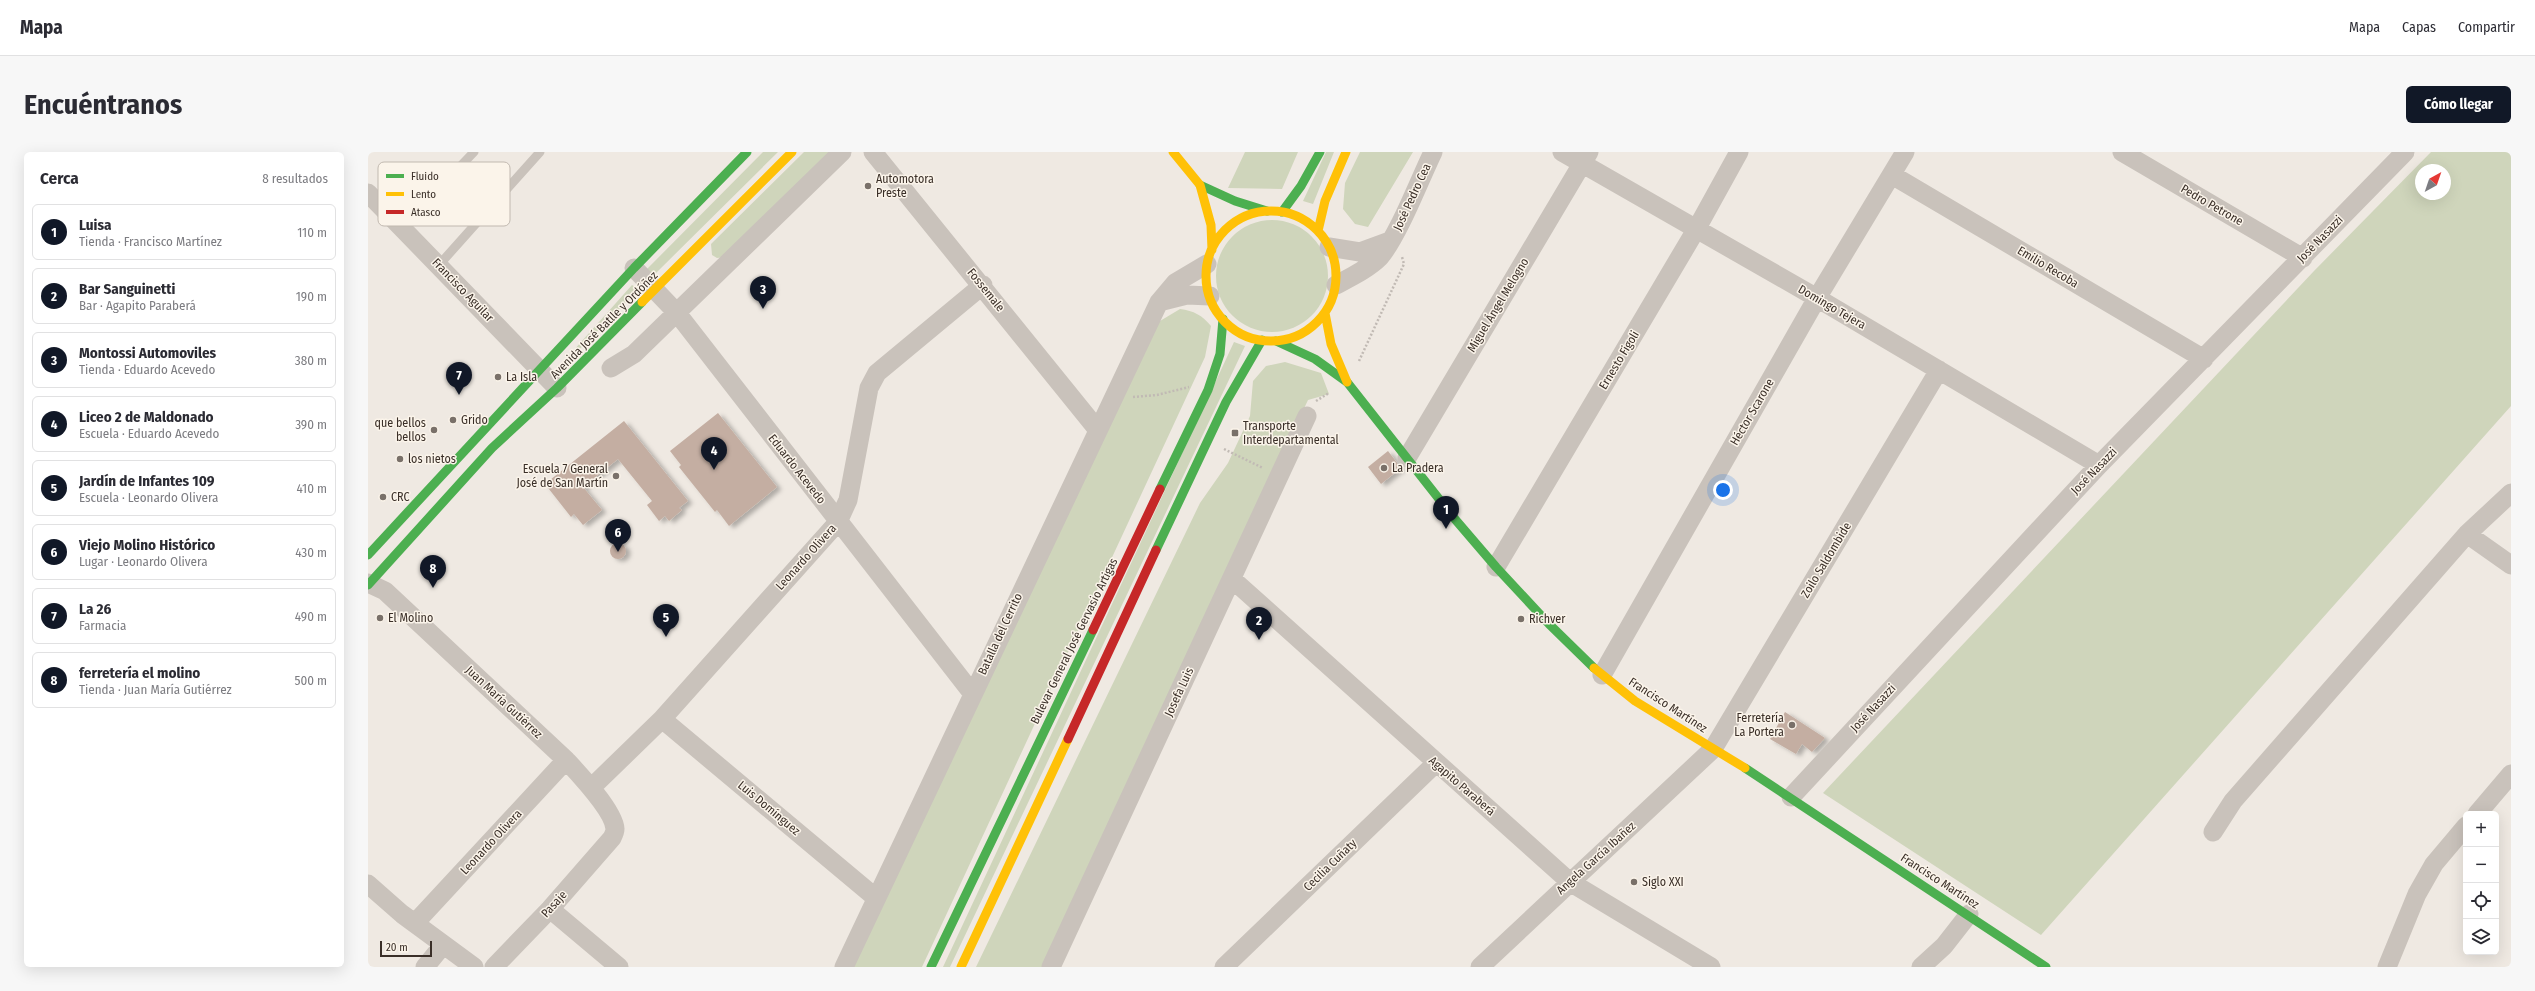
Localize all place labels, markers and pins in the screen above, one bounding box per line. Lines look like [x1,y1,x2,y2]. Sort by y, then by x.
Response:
place label: Automotora Preste [876,172,934,200]
marker: Automotora Preste [863,181,873,191]
pin: 3 [750,276,776,309]
pin: 7 [446,362,472,395]
place label: La Isla [506,370,537,384]
marker: La Isla [493,372,503,382]
place label: Grido [461,413,488,427]
marker: Grido [448,415,458,425]
place label: que bellos bellos [375,416,426,444]
place label: Transporte Interdepartamental [1243,419,1339,447]
marker: que bellos bellos [429,425,439,435]
marker: Transporte Interdepartamental [1230,428,1240,438]
pin: 4 [701,437,727,470]
place label: los nietos [408,452,456,466]
marker: los nietos [395,454,405,464]
place label: La Pradera [1392,461,1444,475]
place label: Escuela 7 General José de San Martín [517,462,608,490]
marker: La Pradera [1379,463,1389,473]
marker: Escuela 7 General José de San Martín [611,471,621,481]
place label: CRC [391,490,410,504]
marker: CRC [378,492,388,502]
pin: 1 [1433,496,1459,529]
pin: 6 [605,519,631,552]
pin: 8 [420,555,446,588]
pin: 5 [653,604,679,637]
pin: 2 [1246,607,1272,640]
place label: El Molino [388,611,433,625]
place label: Richver [1529,612,1566,626]
marker: El Molino [375,613,385,623]
marker: Richver [1516,614,1526,624]
place label: Ferretería La Portera [1734,711,1784,739]
marker: Ferretería La Portera [1787,720,1797,730]
place label: Siglo XXI [1642,875,1684,889]
marker: Siglo XXI [1629,877,1639,887]

